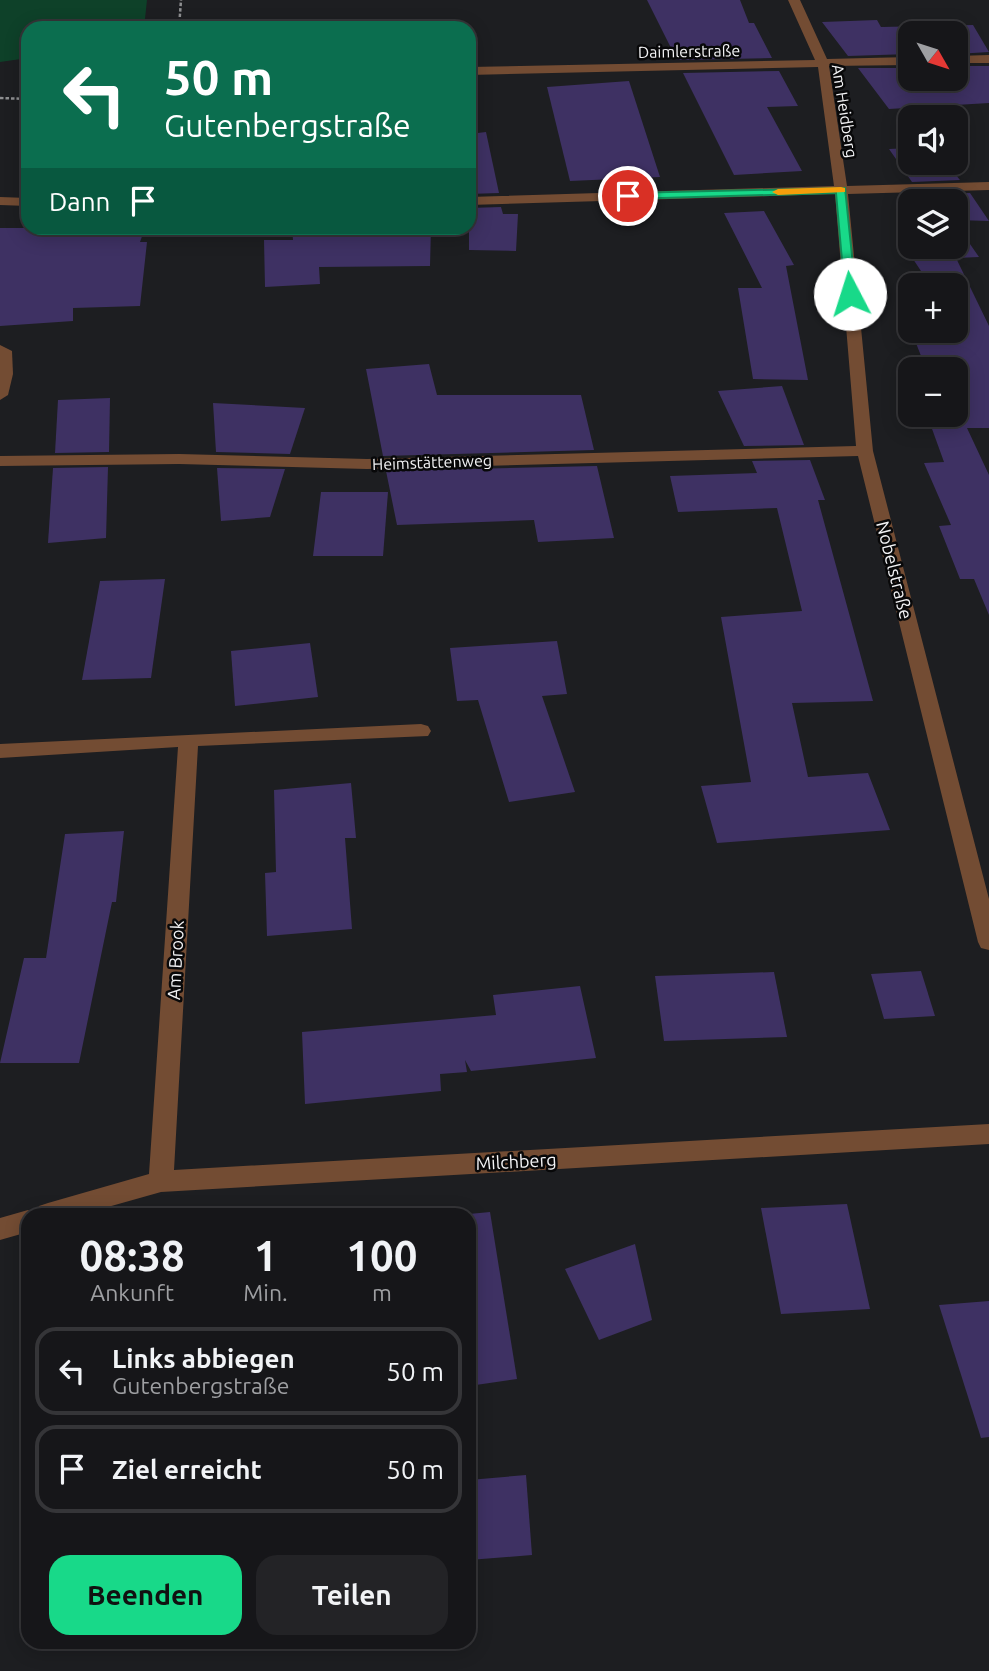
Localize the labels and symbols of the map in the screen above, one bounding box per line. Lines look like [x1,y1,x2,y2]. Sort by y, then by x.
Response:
north arrow [898,21,968,91]
street label: Daimlerstraße [638,41,740,61]
street label: Am Heidberg [829,63,861,159]
pin [598,166,658,226]
position arrow [813,257,887,331]
street label: Heimstättenweg [372,451,492,473]
street label: Nobelstraße [873,519,917,621]
street label: Am Brook [163,920,187,1000]
street label: Milchberg [475,1149,557,1173]

